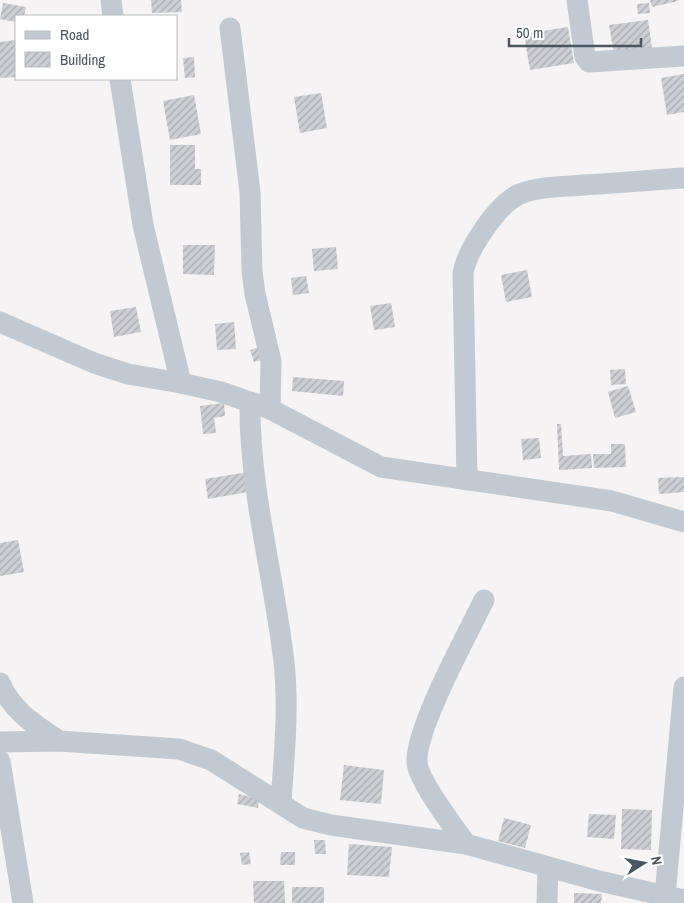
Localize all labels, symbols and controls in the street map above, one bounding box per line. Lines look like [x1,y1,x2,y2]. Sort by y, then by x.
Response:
legend [15,15,178,80]
scale bar [509,15,642,47]
text: 50 m [516,22,543,43]
text: Road [60,24,89,45]
text: Building [60,49,105,70]
north arrow [619,838,669,888]
text: N [647,855,666,866]

